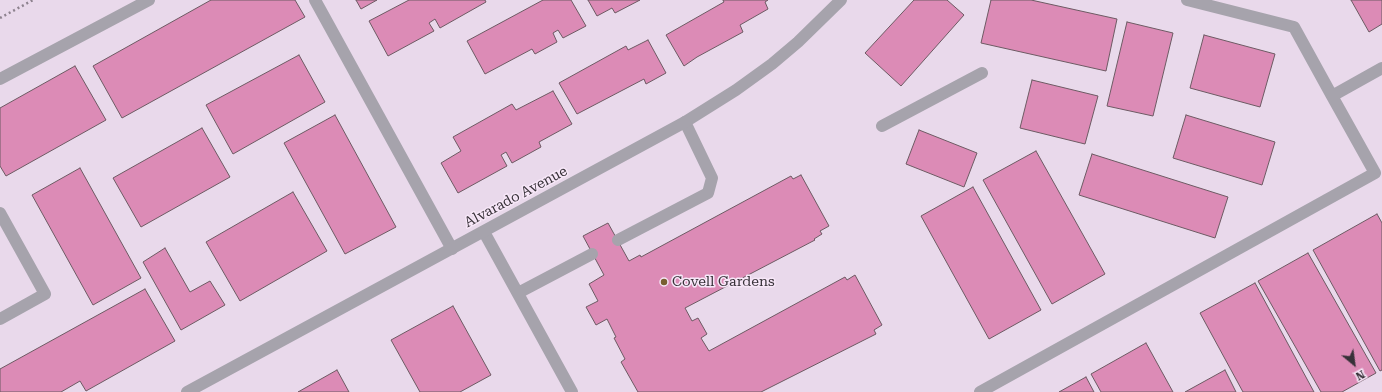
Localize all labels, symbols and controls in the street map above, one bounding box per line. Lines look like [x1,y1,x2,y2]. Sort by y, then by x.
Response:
street label: Alvarado Avenue [462,163,570,231]
place label: Covell Gardens [672,274,775,290]
marker: Covell Gardens [659,277,669,287]
north arrow [1334,344,1374,384]
text: N [1353,367,1367,383]

